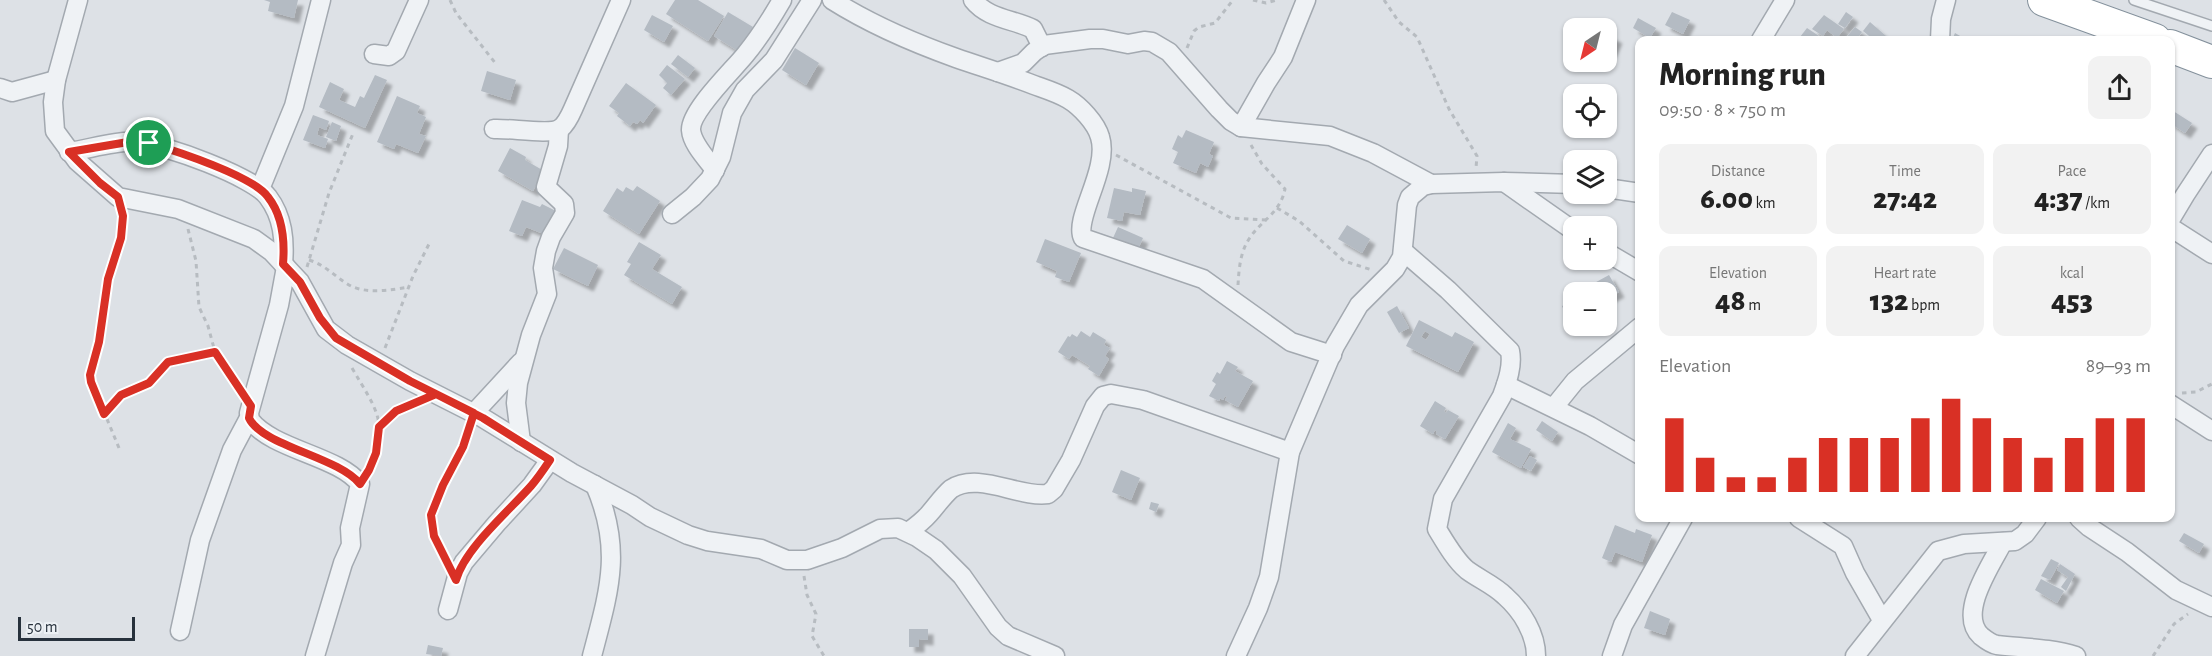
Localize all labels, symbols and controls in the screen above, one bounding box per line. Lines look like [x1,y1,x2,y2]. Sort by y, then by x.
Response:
north arrow [1563,18,1617,72]
map controls [1563,18,1617,336]
button: share [2088,56,2151,119]
text: Morning run [1659,59,1826,92]
button: locate [1563,84,1617,138]
text: 09:50 · 8 × 750 m [1659,100,1786,120]
pin [123,117,174,168]
icon: arrive [132,126,165,159]
button: layers [1563,150,1617,204]
text: Distance [1711,163,1765,179]
text: Time [1889,163,1921,179]
text: Pace [2058,163,2086,179]
text: 6.00 [1700,184,1753,214]
text: 27:42 [1873,184,1937,214]
text: 4:37 [2034,184,2083,214]
text: km [1753,195,1776,211]
text: /km [2083,195,2110,211]
button: + [1563,216,1617,270]
text: Elevation [1709,265,1767,281]
text: Heart rate [1874,265,1936,281]
text: kcal [2060,265,2084,281]
button: − [1563,282,1617,336]
text: 48 [1715,286,1746,316]
text: 132 [1870,286,1908,316]
text: 453 [2051,286,2093,316]
text: m [1746,297,1761,313]
text: bpm [1908,297,1940,313]
text: Elevation [1659,356,1731,376]
text: 89–93 m [2086,356,2151,376]
scale bar [18,614,135,642]
text: 50 m [27,619,58,635]

